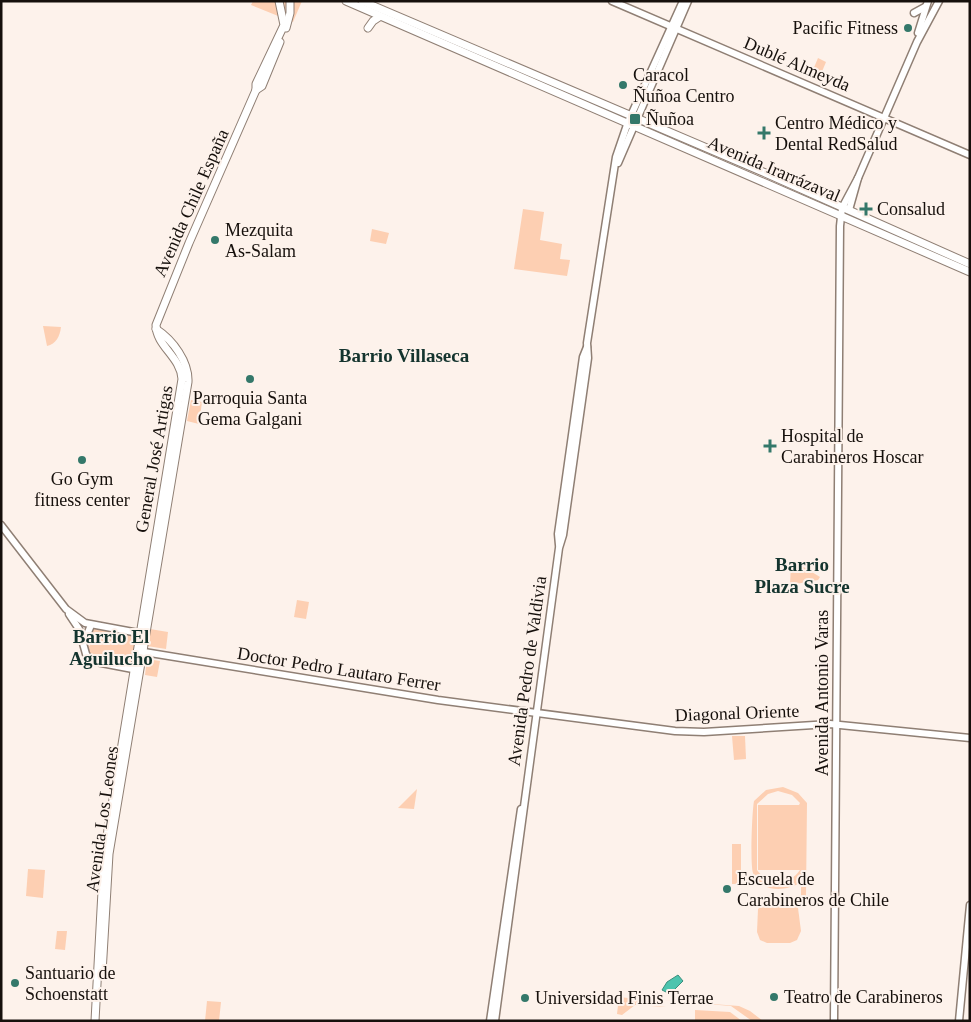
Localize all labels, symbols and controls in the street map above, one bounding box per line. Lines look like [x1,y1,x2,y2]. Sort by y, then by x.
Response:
place label: Pacific Fitness [793,18,898,38]
marker: Pacific Fitness [902,22,914,34]
street label: Dublé Almeyda [741,33,853,95]
place label: Caracol Ñuñoa Centro [633,65,734,106]
marker: Caracol Ñuñoa Centro [617,79,629,91]
place label: Ñuñoa [646,108,694,129]
marker: Ñuñoa [628,112,642,126]
place label: Centro Médico y Dental RedSalud [775,113,897,154]
street label: Avenida Chile España [149,126,233,280]
marker: Centro Médico y Dental RedSalud [757,126,771,140]
street label: Avenida Irarrázaval [705,132,843,206]
place label: Consalud [877,199,945,219]
marker: Consalud [859,202,873,216]
place label: Mezquita As-Salam [225,220,296,261]
marker: Mezquita As-Salam [209,234,221,246]
district label: Barrio Villaseca [339,345,470,366]
marker: Parroquia Santa Gema Galgani [244,373,256,385]
street label: General José Artigas [131,384,177,534]
place label: Parroquia Santa Gema Galgani [193,388,307,429]
place label: Hospital de Carabineros Hoscar [781,426,923,467]
marker: Hospital de Carabineros Hoscar [763,439,777,453]
marker: Go Gym fitness center [76,454,88,466]
place label: Go Gym fitness center [34,469,130,510]
district label: Barrio Plaza Sucre [754,554,850,597]
street label: Avenida Pedro de Valdivia [504,575,550,767]
street label: Avenida Antonio Varas [812,610,832,776]
district label: Barrio El Aguilucho [69,626,153,669]
street label: Doctor Pedro Lautaro Ferrer [236,643,442,695]
street label: Diagonal Oriente [674,701,800,725]
street label: Avenida Los Leones [82,745,122,893]
place label: Escuela de Carabineros de Chile [737,869,889,910]
marker: Escuela de Carabineros de Chile [721,883,733,895]
place label: Santuario de Schoenstatt [25,963,115,1004]
marker: Santuario de Schoenstatt [9,977,21,989]
place label: Teatro de Carabineros [784,987,943,1007]
place label: Universidad Finis Terrae [535,988,713,1008]
marker: Teatro de Carabineros [768,991,780,1003]
marker: Universidad Finis Terrae [519,992,531,1004]

